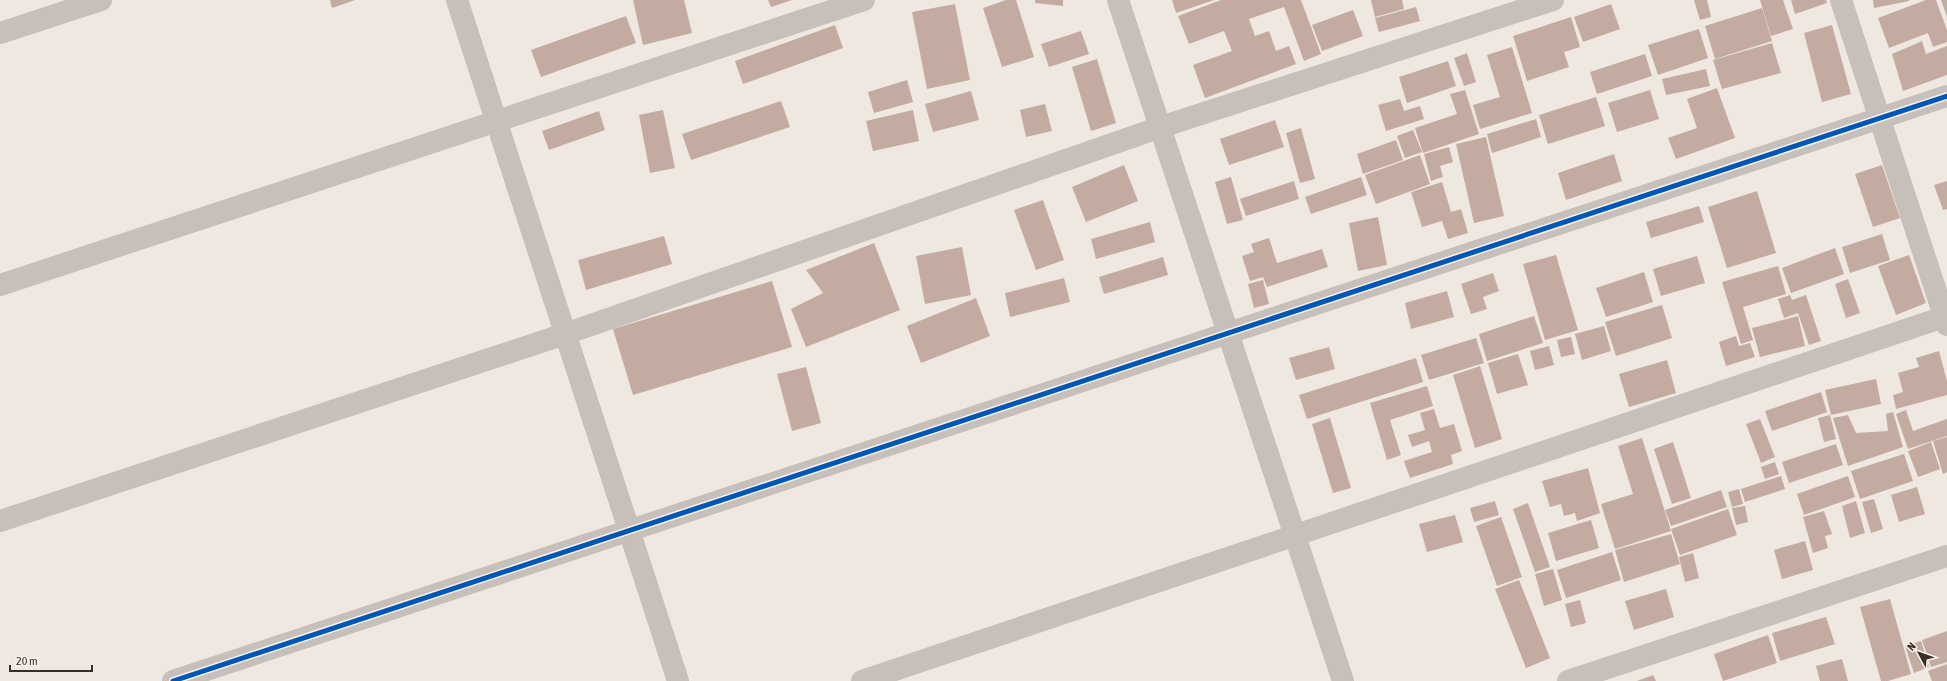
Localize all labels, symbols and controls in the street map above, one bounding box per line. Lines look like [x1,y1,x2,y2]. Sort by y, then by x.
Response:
north arrow [1899,633,1939,673]
text: N [1905,640,1918,653]
scale bar [10,647,92,673]
text: 20 m [16,654,38,668]

